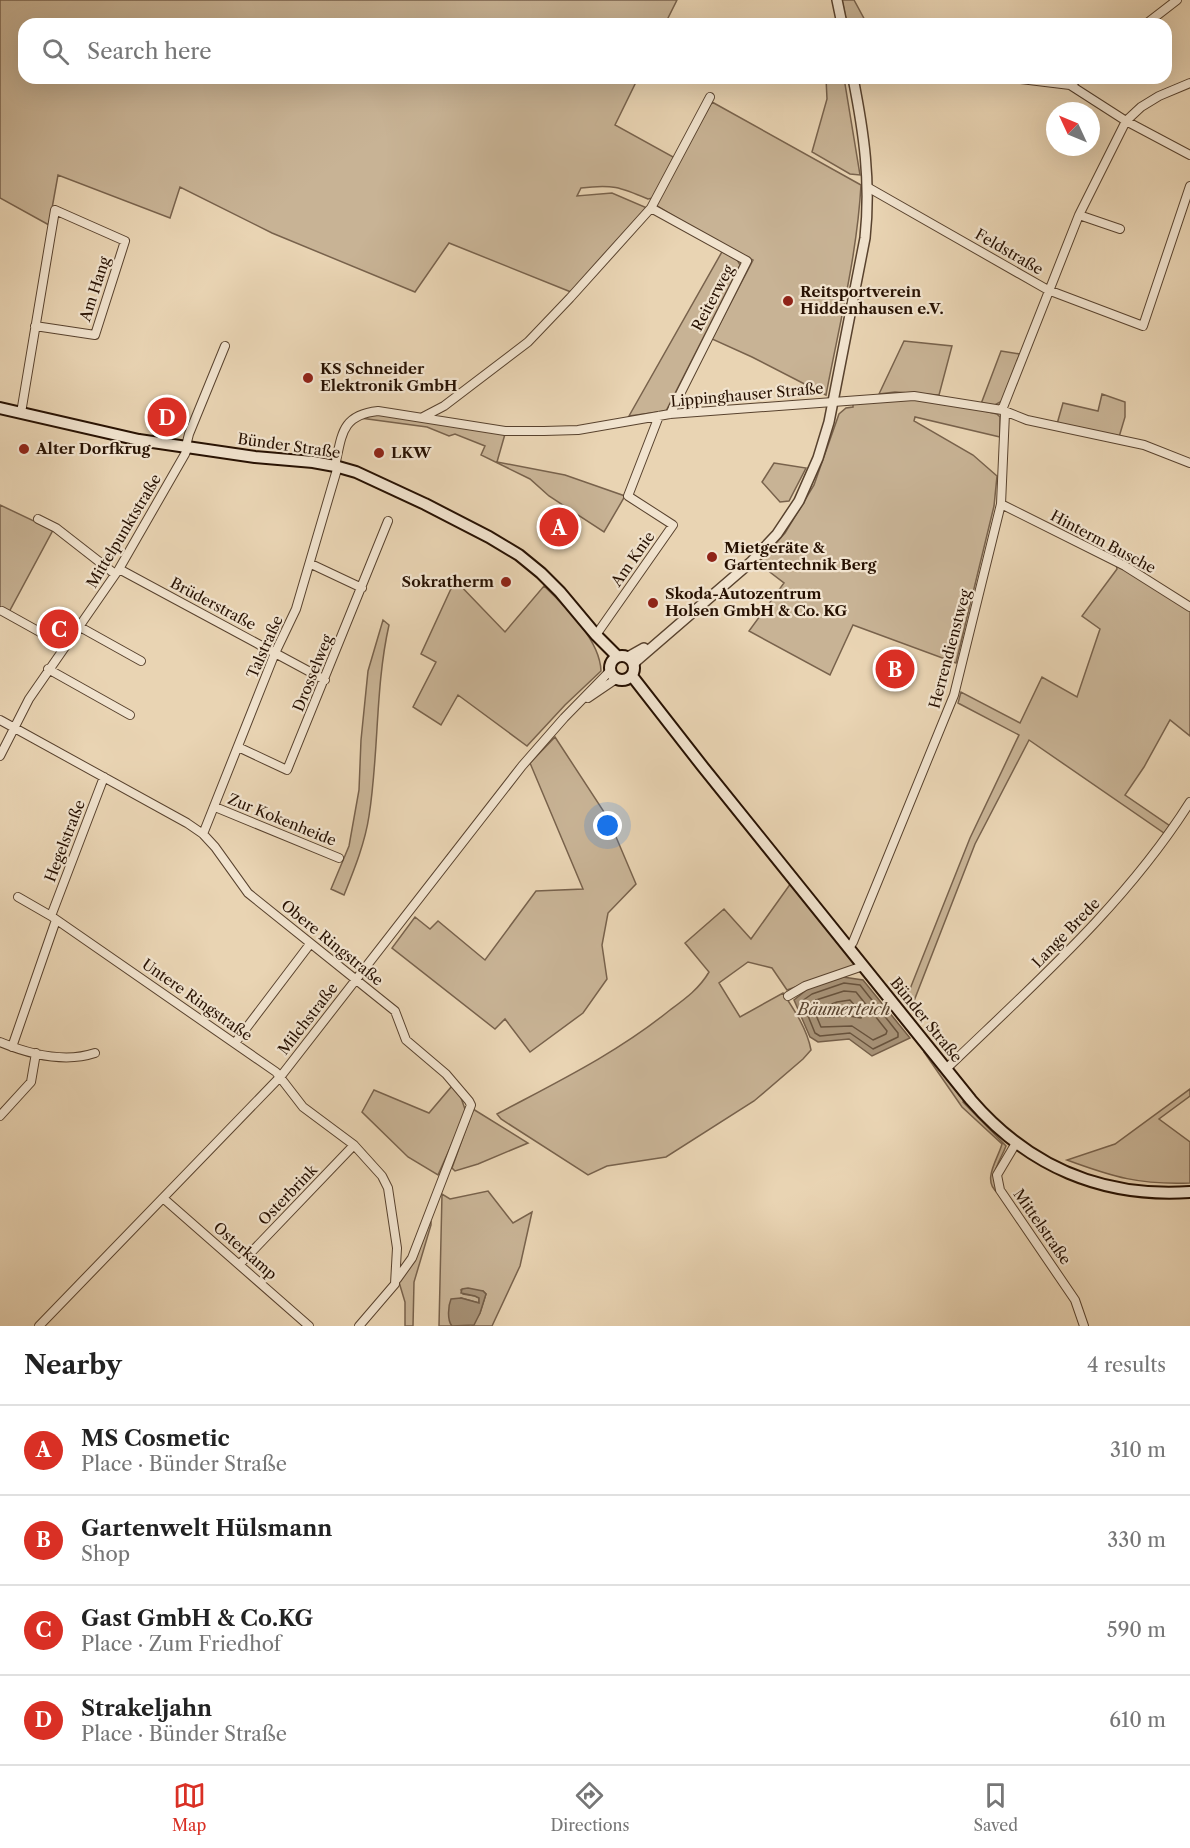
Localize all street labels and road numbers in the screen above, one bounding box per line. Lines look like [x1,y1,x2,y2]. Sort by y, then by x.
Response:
street label: Feldstraße [972,224,1047,279]
street label: Am Hang [75,254,114,325]
street label: Reiterweg [687,261,738,334]
street label: Lippinghauser Straße [670,378,824,411]
street label: Bünder Straße [236,429,342,462]
street label: Mittelpunktstraße [82,470,165,591]
street label: Hinterm Busche [1047,506,1159,577]
street label: Am Knie [606,527,658,591]
street label: Brüderstraße [167,573,259,634]
street label: Herrendienstweg [924,587,975,711]
street label: Talstraße [242,612,287,681]
street label: Drosselweg [288,631,337,714]
street label: Zur Kokenheide [225,789,339,850]
street label: Hegelstraße [40,797,89,885]
street label: Lange Brede [1028,894,1104,972]
street label: Obere Ringstraße [277,896,387,990]
street label: Untere Ringstraße [138,954,256,1045]
street label: Bünder Straße [886,973,966,1066]
street label: Milchstraße [274,979,342,1058]
street label: Osterbrink [254,1159,322,1229]
street label: Mittelstraße [1009,1185,1075,1268]
street label: Osterkamp [210,1218,281,1284]

